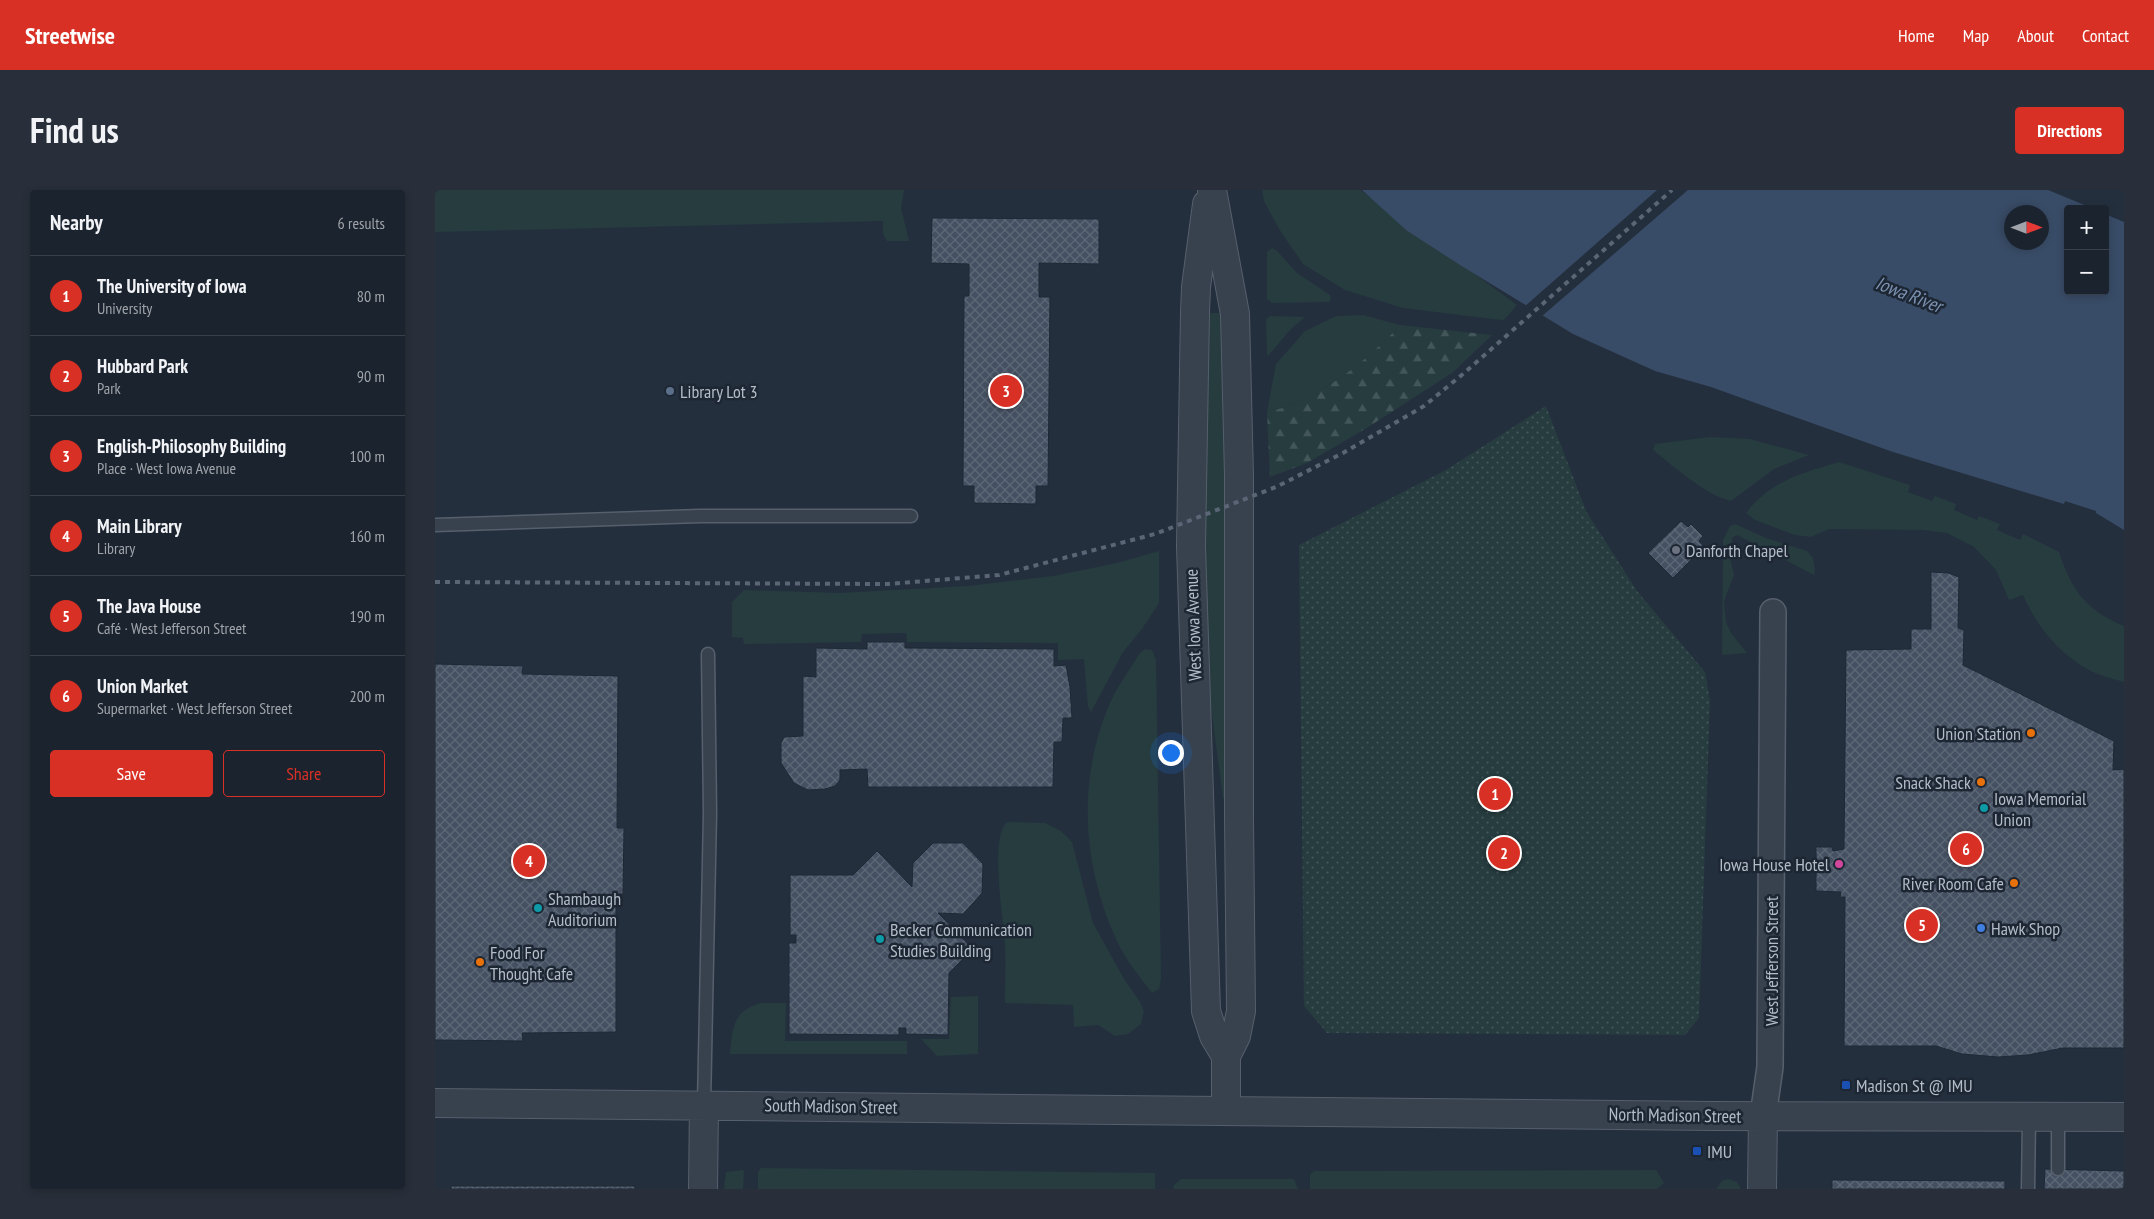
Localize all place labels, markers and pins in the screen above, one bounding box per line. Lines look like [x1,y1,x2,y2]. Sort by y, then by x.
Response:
pin: 3 [990,372,1022,410]
place label: Library Lot 3 [680,380,758,403]
marker: Library Lot 3 [664,385,676,397]
place label: Danforth Chapel [1686,539,1788,562]
marker: Danforth Chapel [1670,544,1682,556]
place label: Union Station [1936,722,2021,745]
marker: Union Station [2025,727,2037,739]
place label: Snack Shack [1895,771,1971,794]
pin: 1 [1479,775,1511,813]
marker: Snack Shack [1975,776,1987,788]
place label: Iowa Memorial Union [1994,787,2087,831]
marker: Iowa Memorial Union [1978,802,1990,814]
pin: 6 [1950,830,1982,868]
pin: 2 [1488,834,1520,872]
pin: 4 [513,842,545,880]
place label: Iowa House Hotel [1719,853,1830,876]
marker: Iowa House Hotel [1833,858,1845,870]
place label: River Room Cafe [1902,872,2004,895]
marker: River Room Cafe [2008,877,2020,889]
place label: Shambaugh Auditorium [548,887,621,931]
marker: Shambaugh Auditorium [532,902,544,914]
pin: 5 [1906,906,1938,944]
place label: Hawk Shop [1991,917,2060,940]
place label: Becker Communication Studies Building [890,918,1032,962]
marker: Hawk Shop [1975,922,1987,934]
marker: Becker Communication Studies Building [874,933,886,945]
place label: Food For Thought Cafe [490,941,573,985]
marker: Food For Thought Cafe [474,956,486,968]
place label: Madison St @ IMU [1856,1074,1973,1097]
marker: Madison St @ IMU [1840,1079,1852,1091]
place label: IMU [1707,1140,1732,1163]
marker: IMU [1691,1145,1703,1157]

